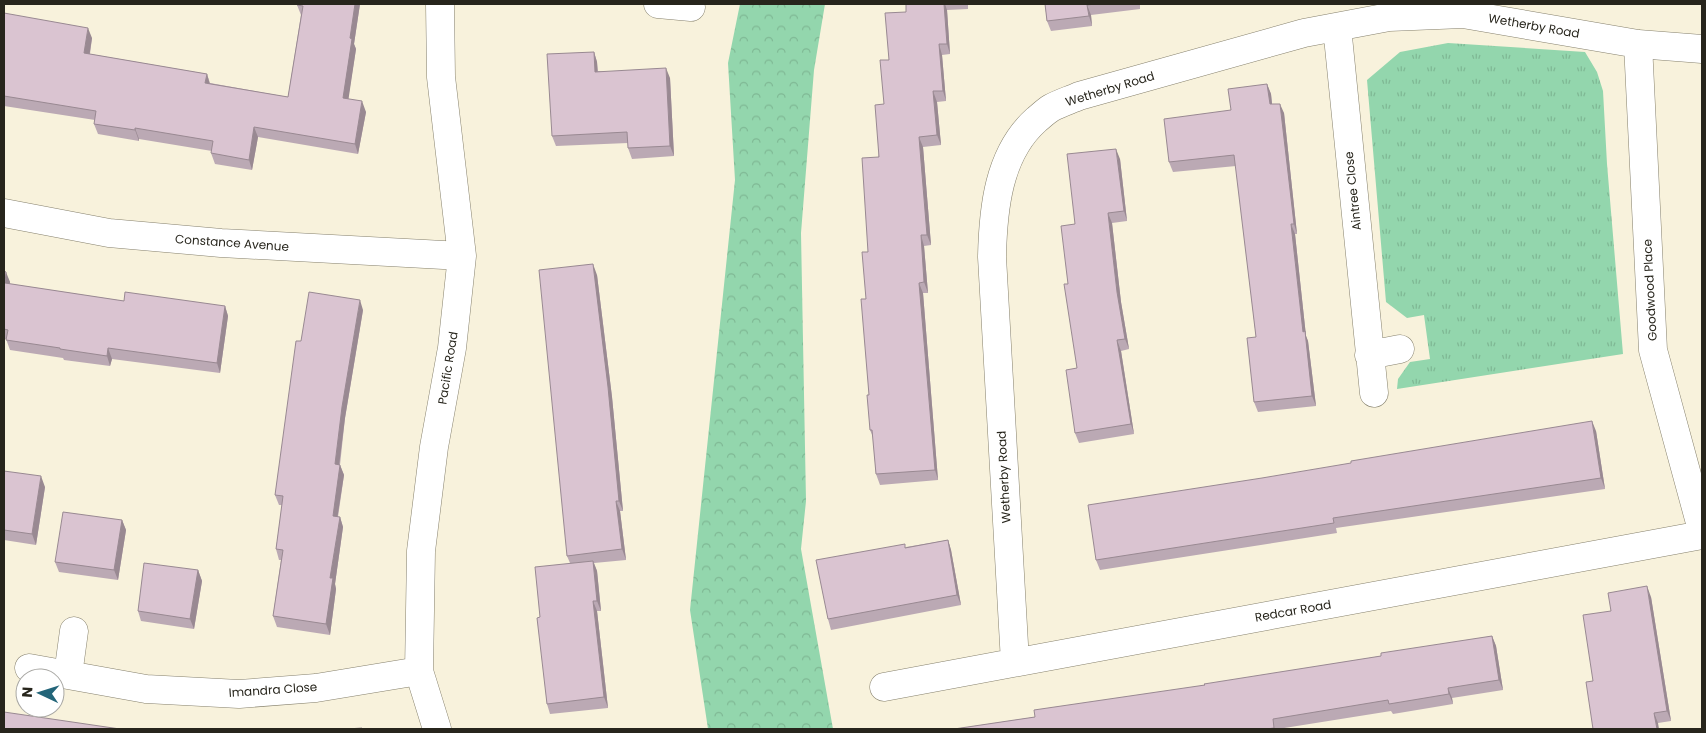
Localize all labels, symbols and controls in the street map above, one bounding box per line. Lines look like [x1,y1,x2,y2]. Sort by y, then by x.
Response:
street label: Wetherby Road [1487,9,1581,42]
street label: Wetherby Road [1063,67,1157,110]
street label: Aintree Close [1340,151,1365,231]
street label: Constance Avenue [175,230,290,255]
street label: Goodwood Place [1638,239,1661,341]
street label: Pacific Road [433,330,462,406]
street label: Wetherby Road [993,430,1014,524]
street label: Redcar Road [1253,595,1332,626]
north arrow [15,668,65,718]
street label: Imandra Close [228,678,318,701]
text: N [17,686,37,698]

